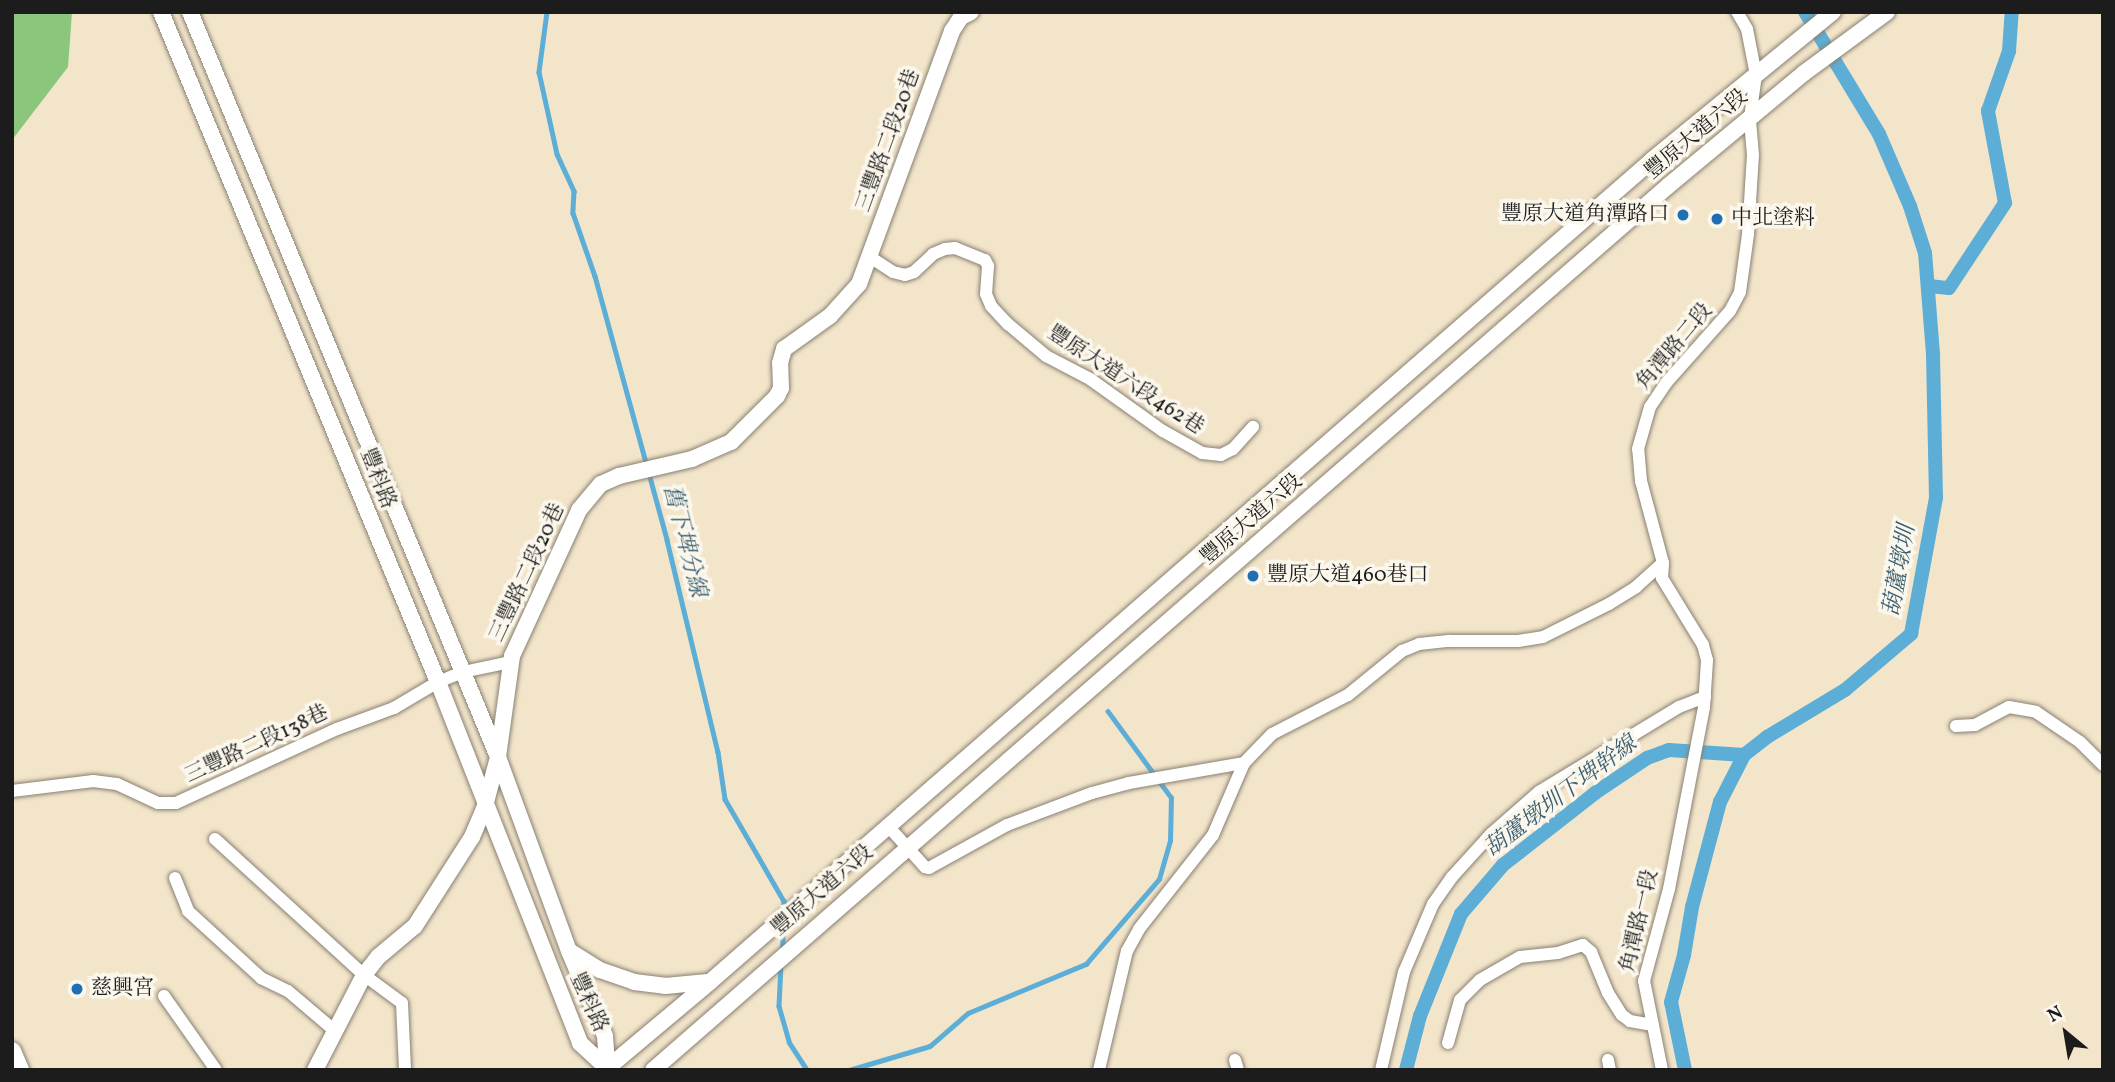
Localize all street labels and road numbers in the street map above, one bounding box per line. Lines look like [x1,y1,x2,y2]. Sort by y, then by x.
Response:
street label: 三豐路二段20巷 [852,66,926,216]
street label: 豐原大道六段 [1641,85,1753,185]
street label: 角潭路二段 [1632,299,1718,395]
street label: 豐原大道六段462巷 [1042,321,1208,441]
street label: 豐科路 [354,445,400,513]
street label: 豐原大道六段 [1196,469,1308,571]
street label: 三豐路二段20巷 [485,500,571,646]
street label: 三豐路二段138巷 [181,701,333,789]
street label: 豐原大道六段 [767,840,879,942]
street label: 角潭路一段 [1616,867,1664,975]
street label: 豐科路 [563,969,613,1037]

